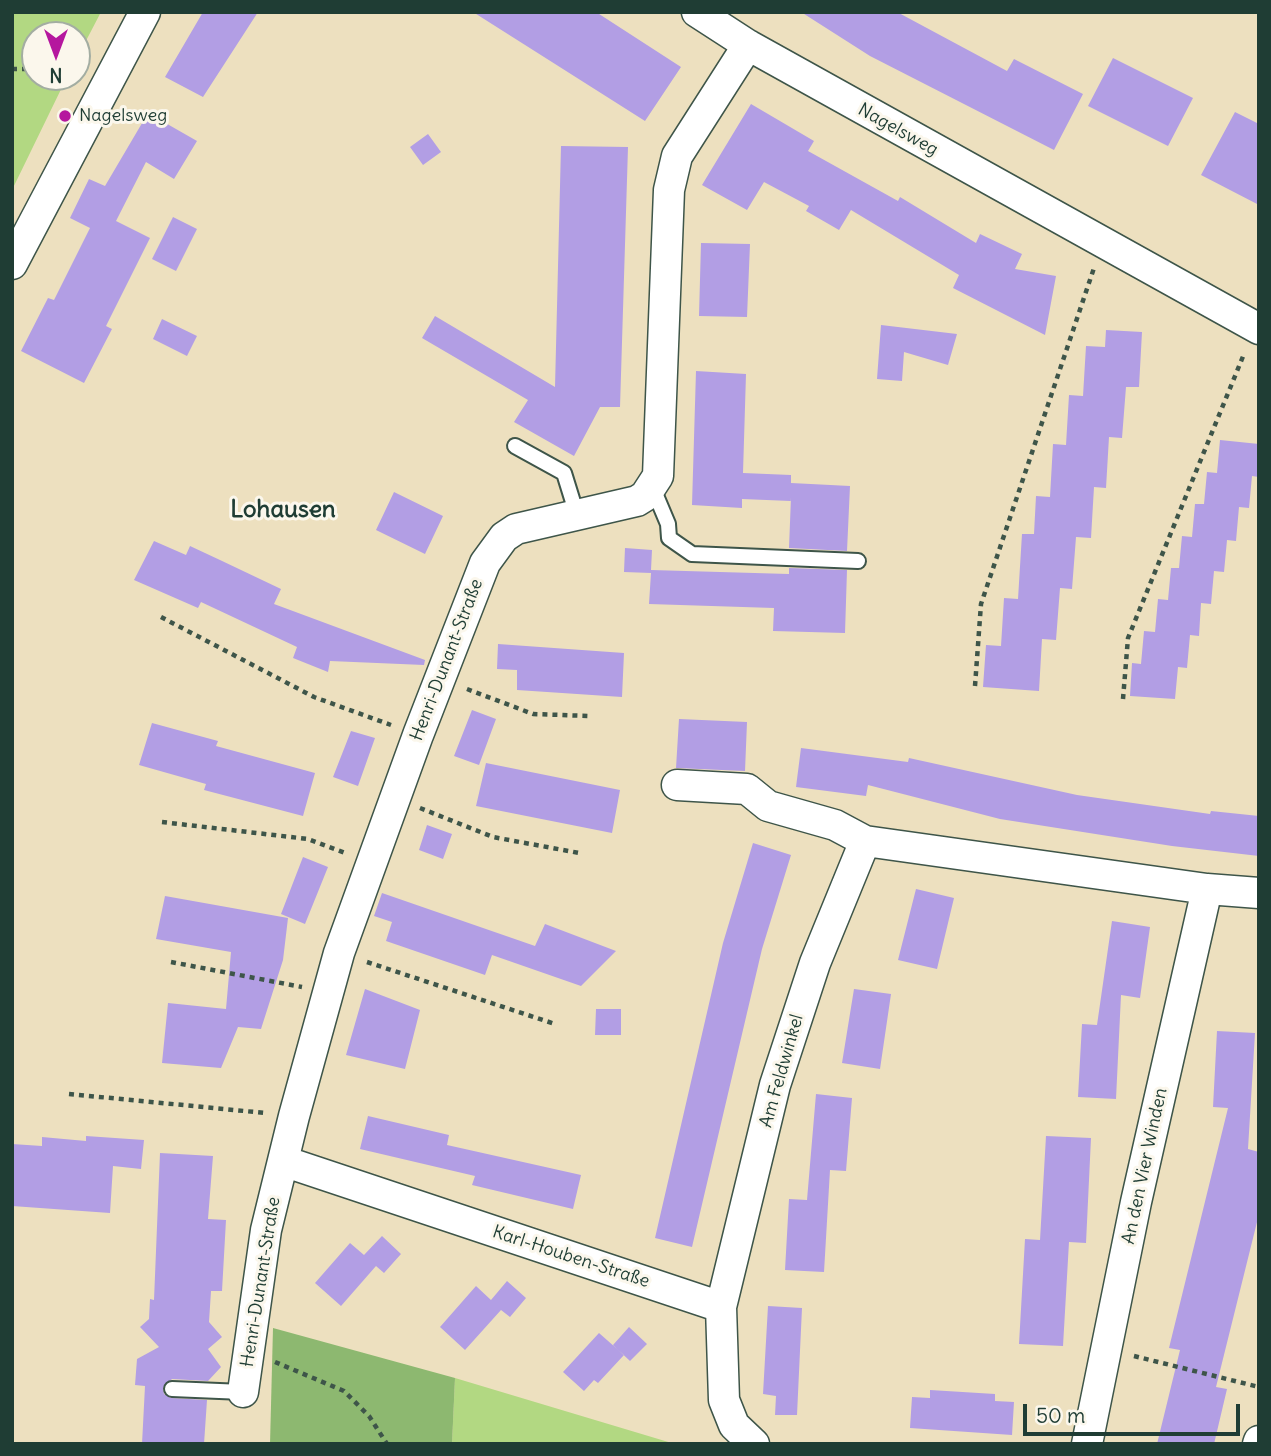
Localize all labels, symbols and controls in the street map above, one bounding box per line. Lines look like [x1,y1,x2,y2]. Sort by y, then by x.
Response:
north arrow [21,21,91,91]
text: N [49,63,63,87]
street label: Nagelsweg [854,99,942,161]
place label: Nagelsweg [79,105,167,127]
marker: Nagelsweg [57,108,73,124]
district label: Lohausen [230,496,336,524]
street label: Henri-Dunant-Straße [406,576,488,744]
street label: Am Feldwinkel [756,1012,808,1130]
street label: An den Vier Winden [1118,1086,1172,1246]
street label: Henri-Dunant-Straße [237,1195,285,1369]
street label: Karl-Houben-Straße [490,1221,652,1293]
scale bar [1026,1390,1243,1434]
text: 50 m [1036,1402,1085,1429]

